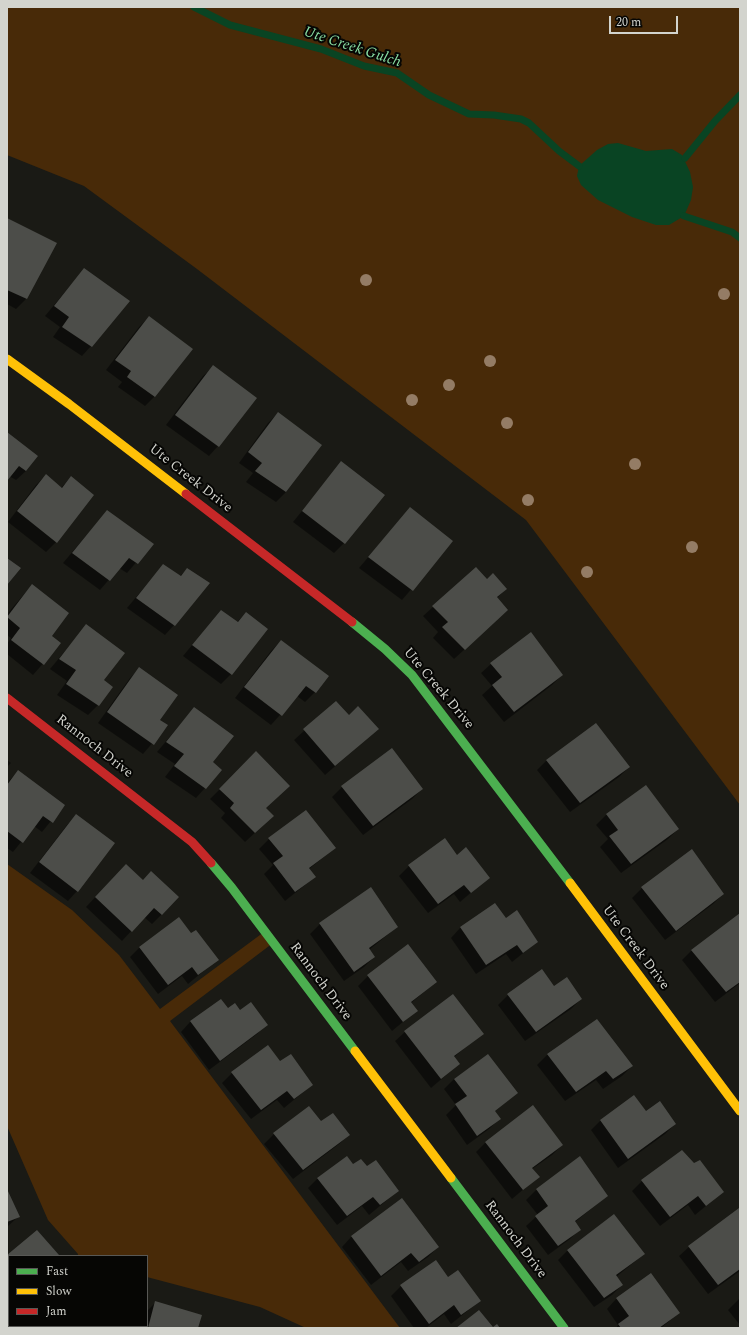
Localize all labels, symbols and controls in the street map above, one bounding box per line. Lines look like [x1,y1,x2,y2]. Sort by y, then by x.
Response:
scale bar [611,8,680,34]
text: 20 m [616,13,641,32]
water label: Ute Creek Gulch [301,24,403,72]
street label: Ute Creek Drive [145,441,235,517]
street label: Ute Creek Drive [399,645,477,733]
street label: Rannoch Drive [52,712,136,782]
street label: Ute Creek Drive [598,902,672,994]
street label: Rannoch Drive [285,940,355,1024]
street label: Rannoch Drive [480,1198,550,1282]
legend [8,1255,148,1327]
text: Fast [46,1262,68,1281]
text: Slow [46,1282,71,1301]
text: Jam [46,1302,67,1321]

